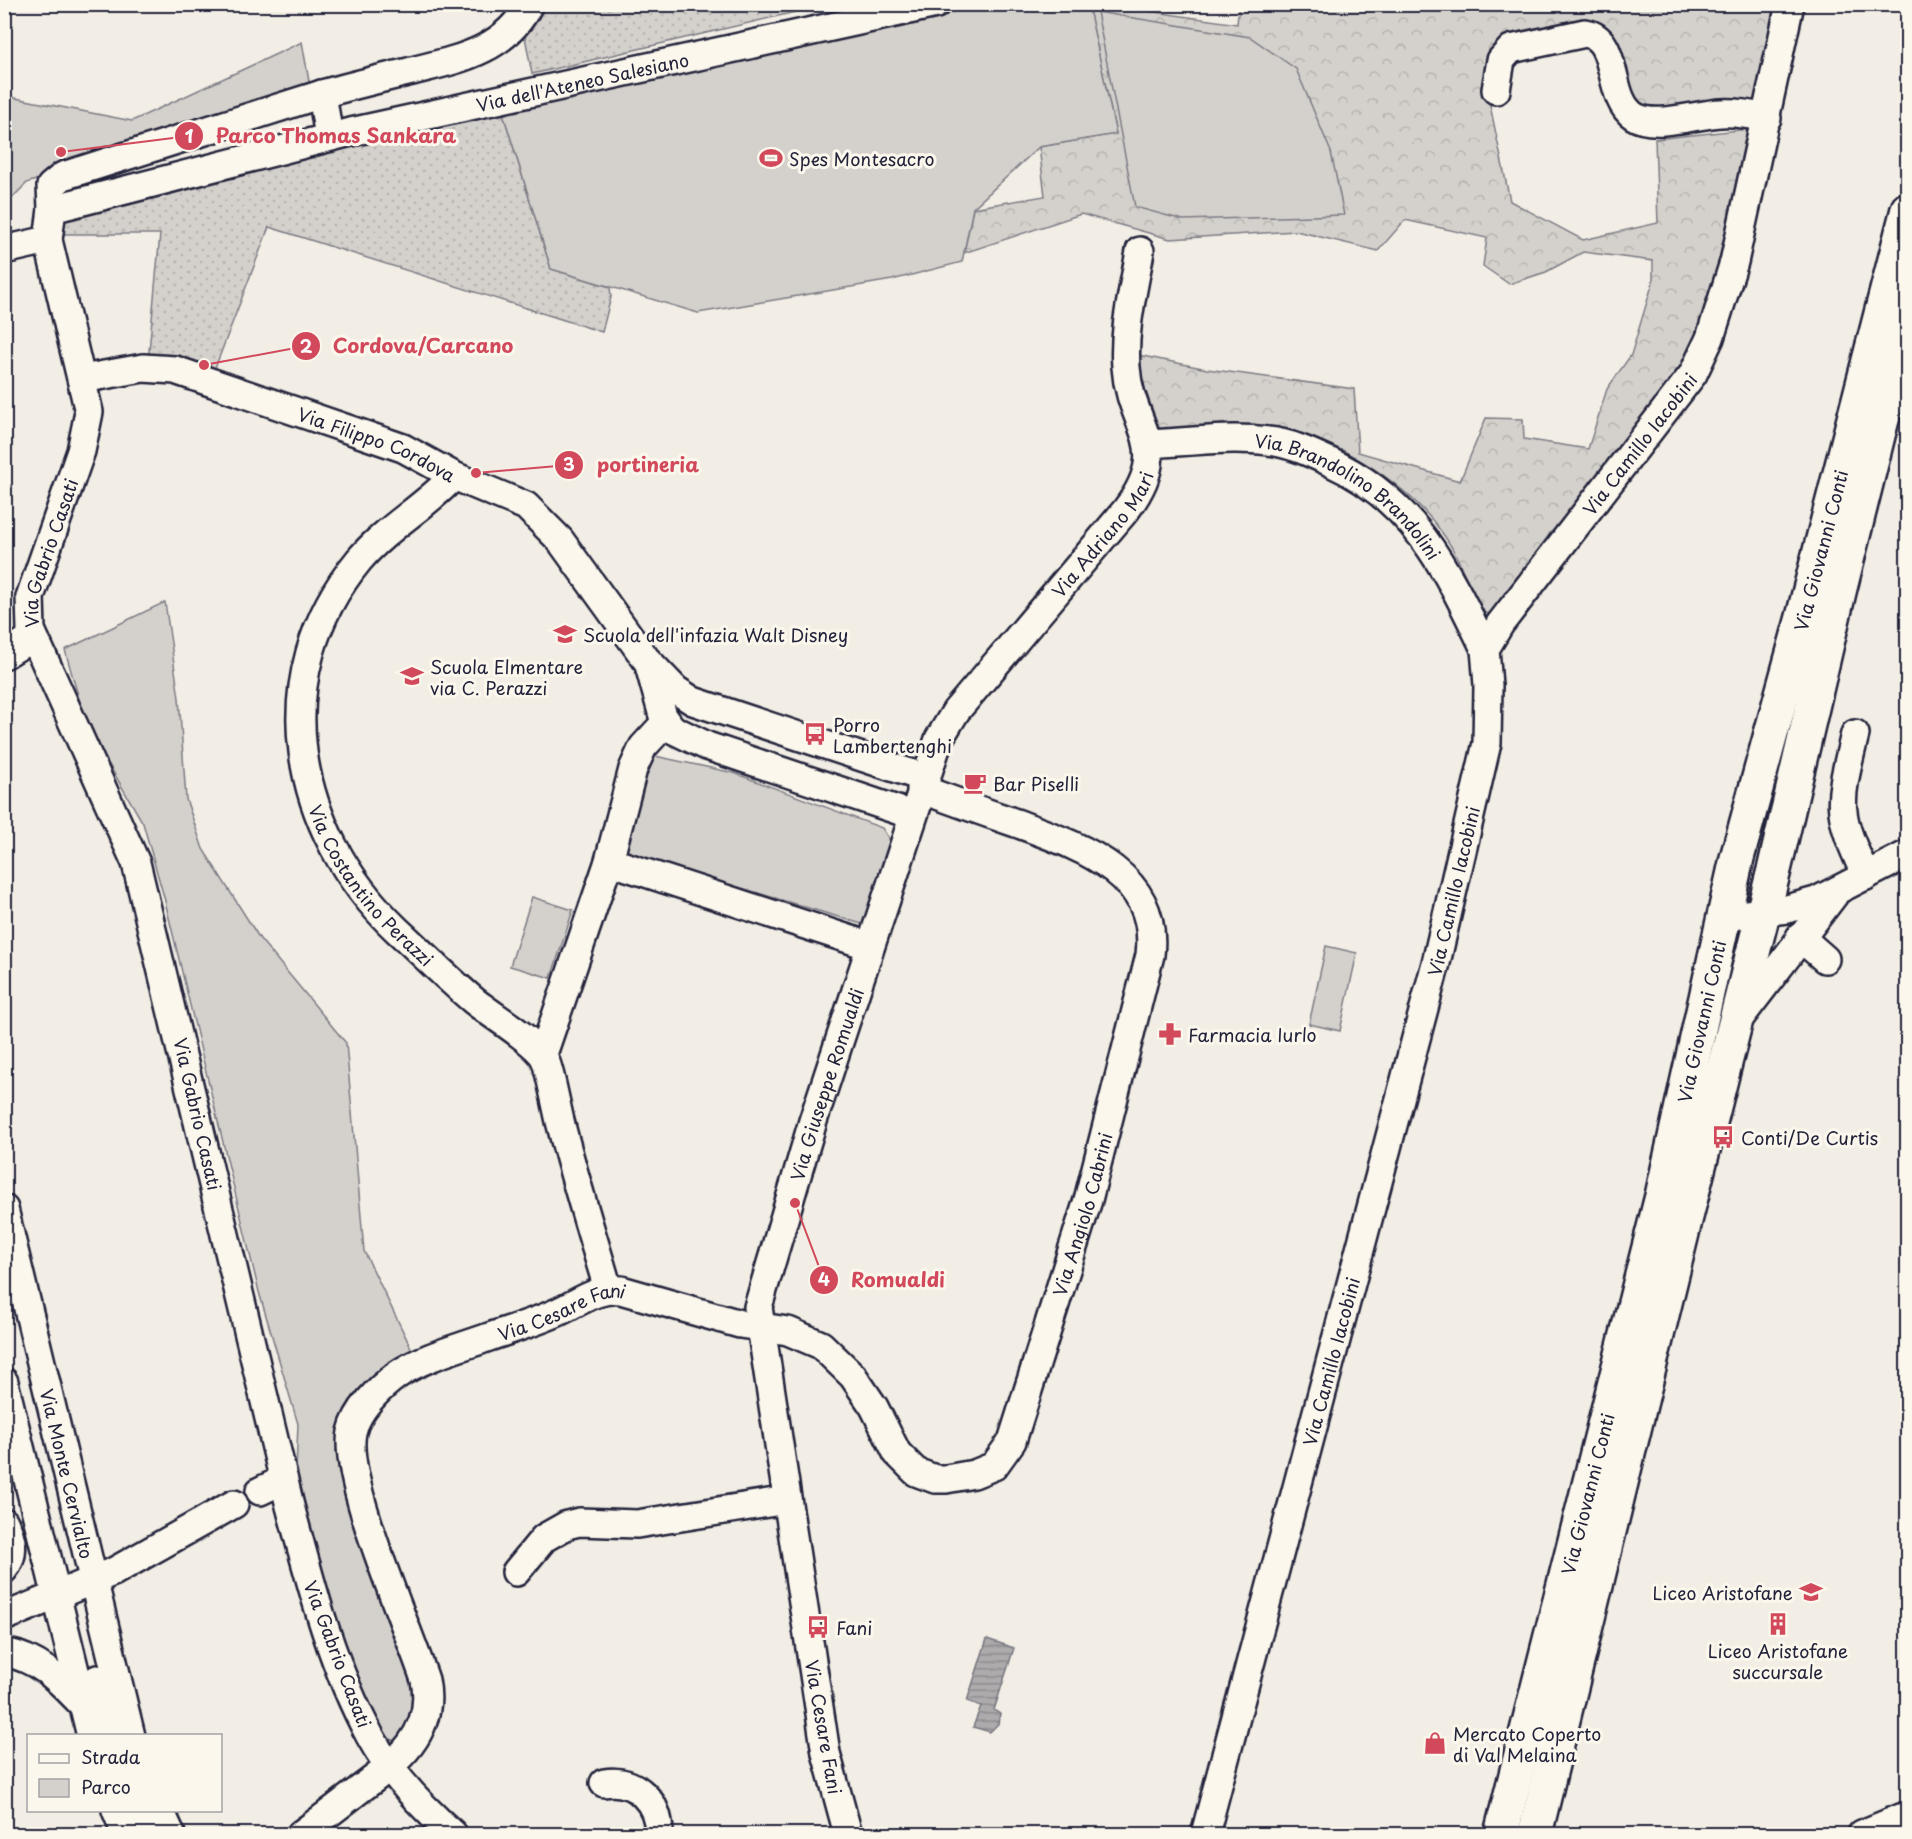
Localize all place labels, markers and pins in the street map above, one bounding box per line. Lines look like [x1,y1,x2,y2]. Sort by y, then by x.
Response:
callout: Parco Thomas Sankara [174,117,469,155]
sports icon: Spes Montesacro [758,145,784,171]
place label: Spes Montesacro [789,145,934,172]
callout: Cordova/Carcano [291,327,525,365]
callout: portineria [554,446,711,484]
school or university icon: Scuola dell'infazia Walt Disney [552,621,578,647]
place label: Scuola dell'infazia Walt Disney [583,621,848,648]
place label: Scuola Elmentare via C. Perazzi [430,653,583,701]
school or university icon: Scuola Elmentare via C. Perazzi [399,663,425,689]
place label: Porro Lambertenghi [833,711,952,759]
bus stop icon: Porro Lambertenghi [802,721,828,747]
cafe icon: Bar Piselli [962,770,988,796]
place label: Bar Piselli [993,770,1079,797]
pharmacy icon: Farmacia Iurlo [1157,1021,1183,1047]
place label: Farmacia Iurlo [1188,1021,1317,1048]
bus stop icon: Conti/De Curtis [1710,1124,1736,1150]
place label: Conti/De Curtis [1741,1124,1878,1151]
callout: Romualdi [809,1261,957,1299]
place label: Liceo Aristofane [1653,1579,1793,1606]
school or university icon: Liceo Aristofane [1798,1579,1824,1605]
building icon: Liceo Aristofane succursale [1765,1611,1791,1637]
bus stop icon: Fani [805,1614,831,1640]
place label: Fani [836,1614,873,1641]
place label: Liceo Aristofane succursale [1708,1637,1848,1685]
place label: Mercato Coperto di Val Melaina [1453,1720,1601,1768]
shop icon: Mercato Coperto di Val Melaina [1422,1730,1448,1756]

